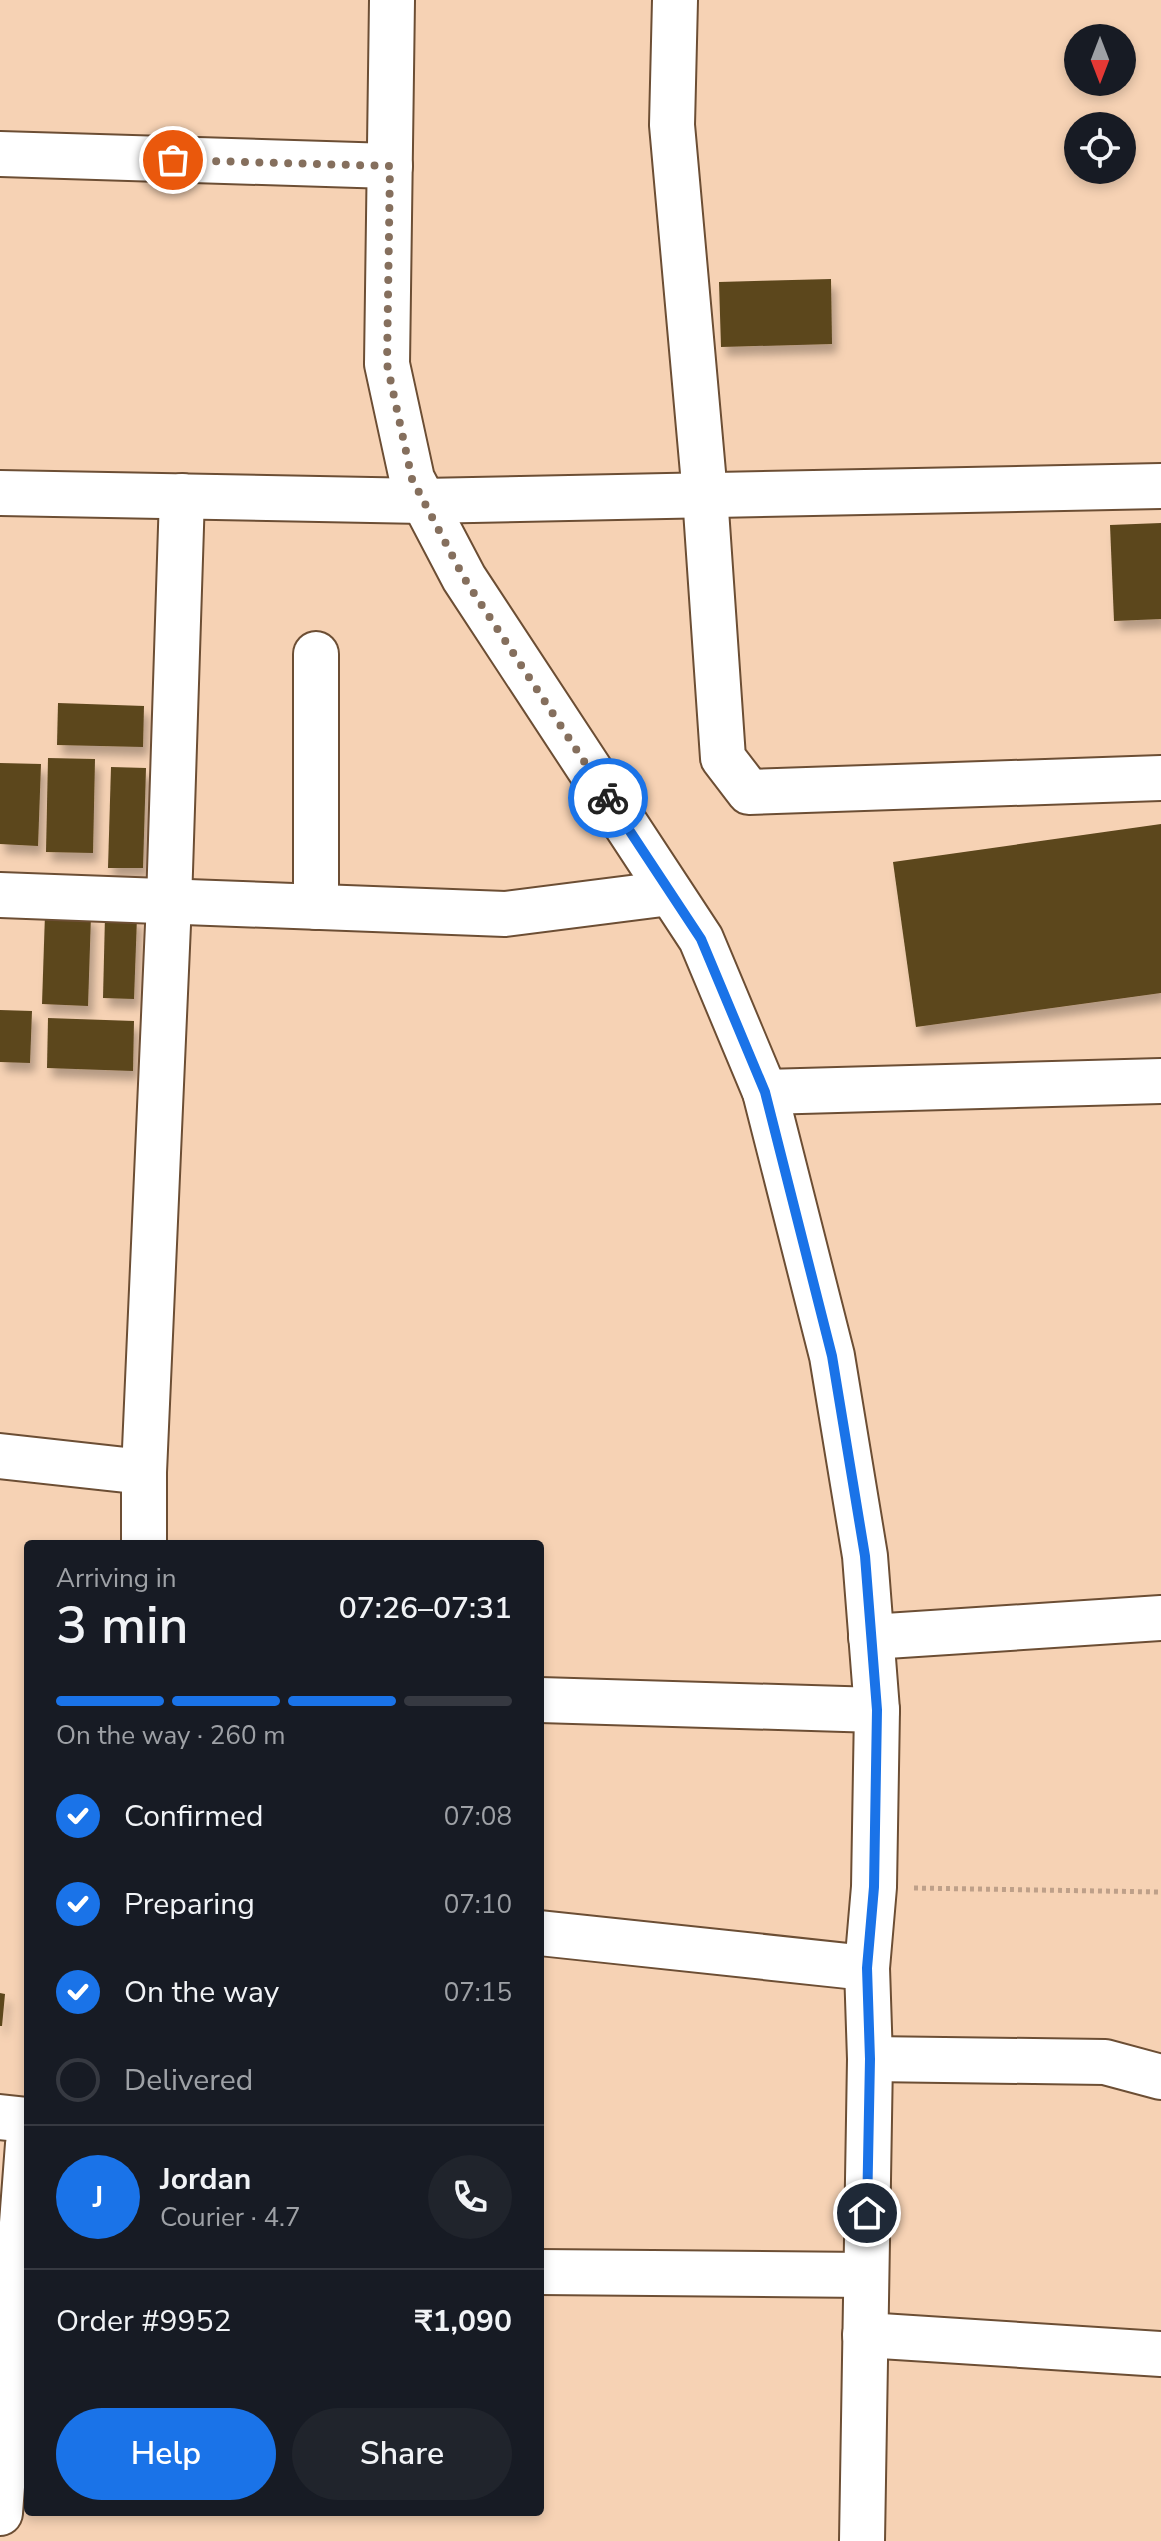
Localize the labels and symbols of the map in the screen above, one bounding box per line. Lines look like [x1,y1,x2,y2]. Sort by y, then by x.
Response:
north arrow [1064,24,1136,96]
pin [139,126,207,194]
courier [568,758,648,838]
pin [833,2179,901,2247]

